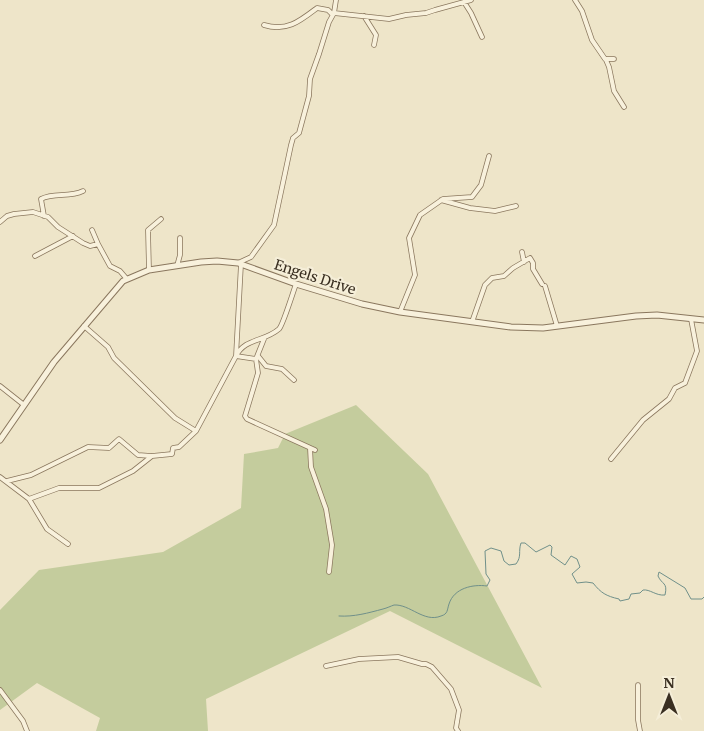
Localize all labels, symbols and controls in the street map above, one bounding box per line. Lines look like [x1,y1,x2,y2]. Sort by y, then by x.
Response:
street label: Engels Drive [272,255,358,299]
north arrow [644,671,694,721]
text: N [663,674,675,692]

